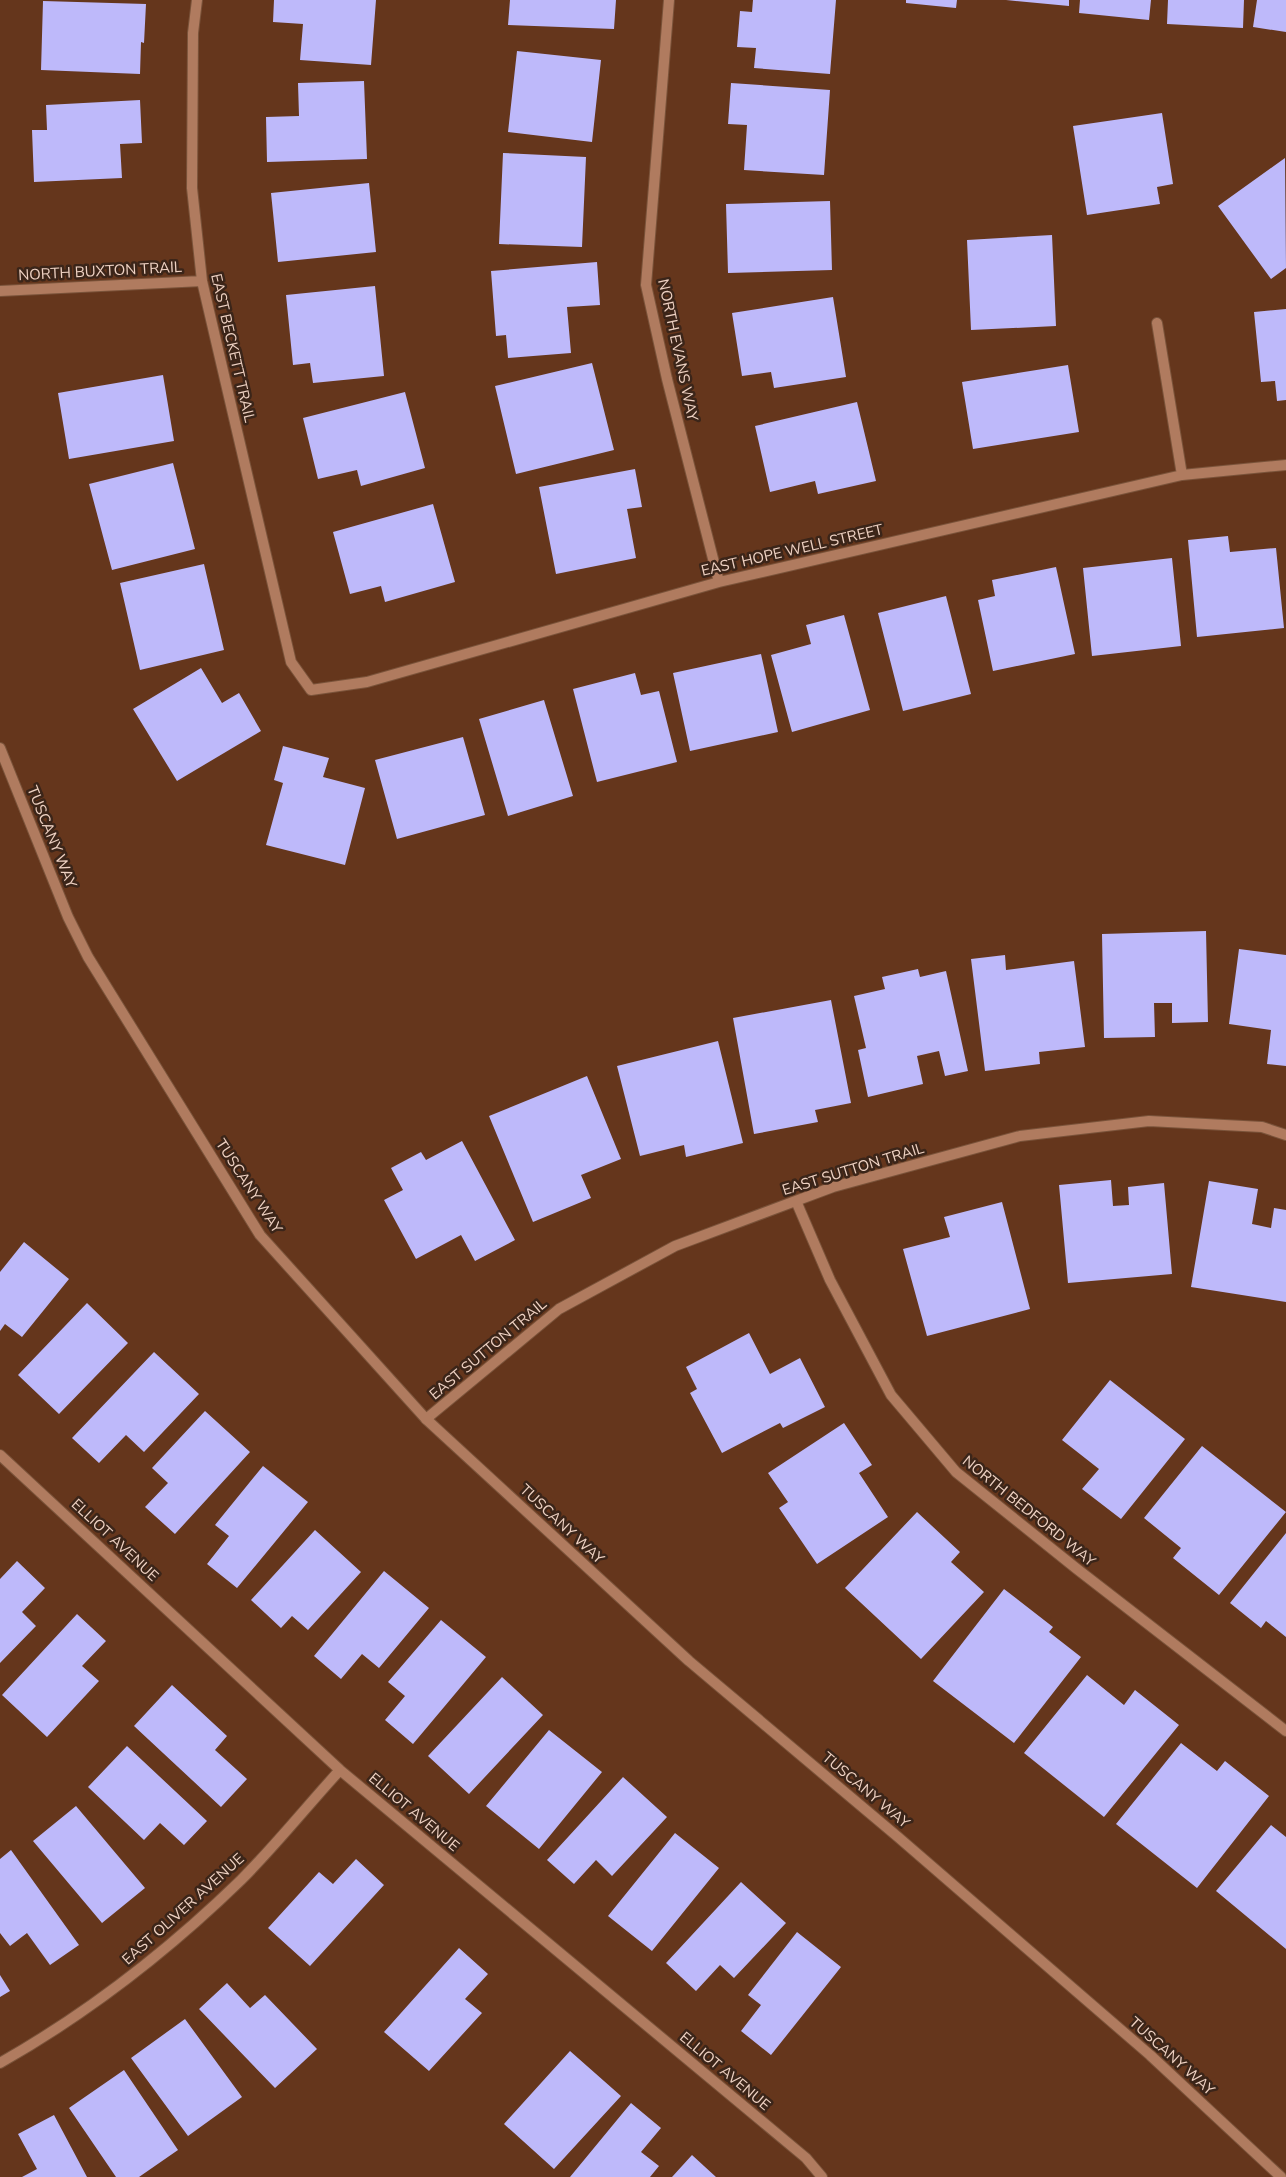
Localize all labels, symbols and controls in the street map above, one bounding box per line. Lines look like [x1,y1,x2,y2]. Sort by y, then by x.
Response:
street label: NORTH BUXTON TRAIL [18,257,182,285]
street label: EAST BECKETT TRAIL [206,272,260,424]
street label: NORTH EVANS WAY [653,277,703,424]
street label: EAST HOPE WELL STREET [699,519,885,581]
street label: TUSCANY WAY [22,783,82,892]
street label: TUSCANY WAY [211,1135,287,1238]
street label: EAST SUTTON TRAIL [780,1138,926,1200]
street label: EAST SUTTON TRAIL [425,1294,551,1404]
street label: NORTH BEDFORD WAY [958,1451,1101,1572]
street label: TUSCANY WAY [516,1480,609,1569]
street label: ELLIOT AVENUE [67,1494,163,1586]
street label: TUSCANY WAY [818,1747,915,1833]
street label: ELLIOT AVENUE [364,1768,464,1856]
street label: EAST OLIVER AVENUE [118,1849,248,1969]
street label: TUSCANY WAY [1125,2012,1220,2100]
street label: ELLIOT AVENUE [675,2027,775,2115]

